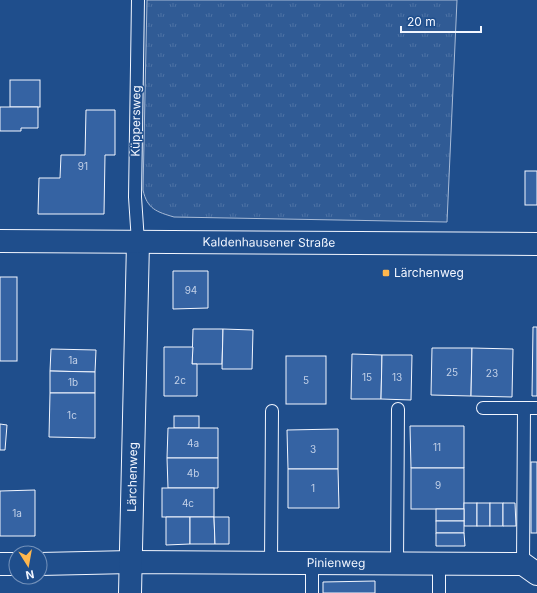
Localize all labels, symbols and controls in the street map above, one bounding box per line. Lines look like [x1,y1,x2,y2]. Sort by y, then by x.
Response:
scale bar [401,8,481,34]
text: 20 m [407,14,436,29]
street label: Küppersweg [127,85,144,157]
house number: 91 [78,160,88,172]
street label: Kaldenhausener Straße [203,234,335,250]
place label: Lärchenweg [394,265,464,280]
marker: Lärchenweg [381,268,391,278]
house number: 94 [185,284,197,296]
house number: 1a [68,354,78,366]
house number: 25 [446,366,458,378]
house number: 23 [486,367,498,379]
house number: 15 [362,371,372,383]
house number: 13 [392,371,402,383]
house number: 2c [174,374,186,386]
house number: 5 [303,374,309,386]
house number: 1b [68,376,78,388]
house number: 1c [67,409,77,421]
house number: 4a [187,437,199,449]
house number: 11 [433,441,441,453]
street label: Lärchenweg [124,442,140,512]
house number: 3 [310,443,316,455]
house number: 4b [187,467,199,479]
house number: 9 [435,479,441,491]
house number: 1 [311,482,315,494]
house number: 4c [182,497,194,509]
house number: 1a [12,507,22,519]
north arrow [8,545,48,585]
street label: Pinienweg [307,555,365,570]
text: N [24,567,35,582]

